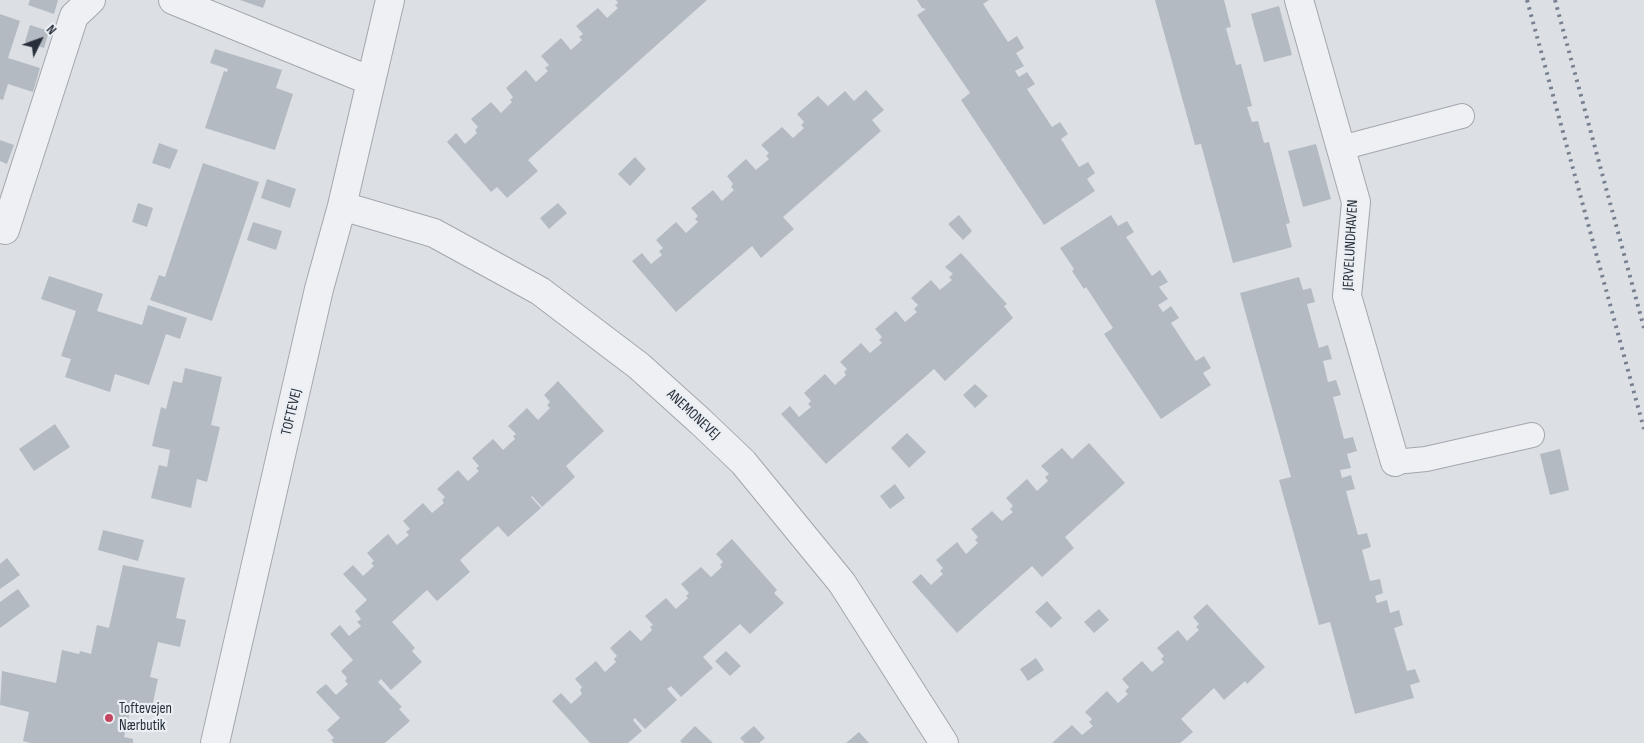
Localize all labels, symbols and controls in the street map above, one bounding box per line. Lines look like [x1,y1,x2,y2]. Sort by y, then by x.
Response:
north arrow [15,15,65,65]
text: N [43,21,60,38]
street label: JERVELUNDHAVEN [1340,199,1362,291]
street label: ANEMONEVEJ [663,386,723,444]
street label: TOFTEVEJ [278,387,306,437]
place label: Toftevejen Nærbutik [119,700,172,735]
marker: Toftevejen Nærbutik [103,712,115,724]

